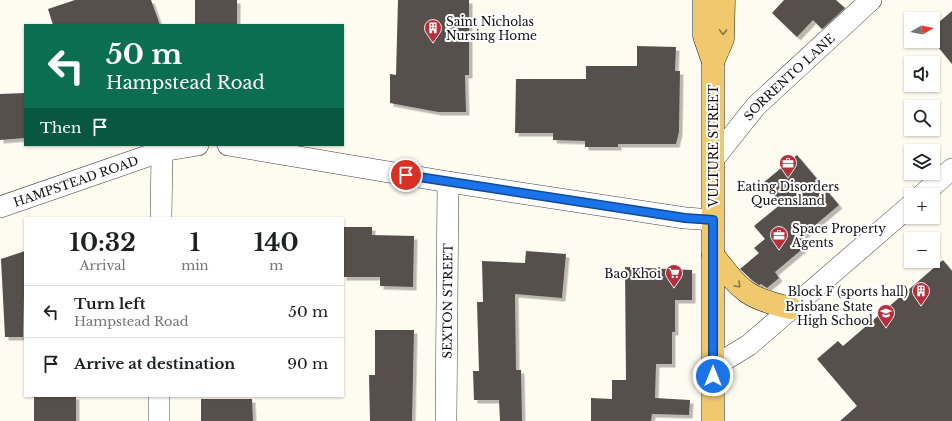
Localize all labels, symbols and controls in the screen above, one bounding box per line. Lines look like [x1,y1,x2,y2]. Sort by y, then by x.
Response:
north arrow [904,12,940,48]
map controls [904,12,940,268]
place label: Saint Nicholas Nursing Home [446,14,537,43]
building icon: Saint Nicholas Nursing Home [423,18,443,43]
one-way arrow [719,29,727,35]
street label: SORRENTO LANE [740,30,837,123]
text: 50 m [106,37,182,72]
icon: left [40,40,92,92]
button: sound [904,56,940,92]
text: Hampstead Road [106,72,265,94]
street label: VULTURE STREET [706,84,721,208]
button: search [904,100,940,136]
icon: arrive [89,116,111,138]
text: Then [40,118,81,137]
button: layers [904,144,940,180]
street label: HAMPSTEAD ROAD [11,152,140,209]
office icon: Eating Disorders Queensland [778,153,798,178]
pin [389,158,423,192]
icon: arrive [395,164,417,186]
place label: Eating Disorders Queensland [737,179,839,208]
button: + [904,188,940,224]
place label: Space Property Agents [791,221,886,250]
office icon: Space Property Agents [769,225,789,250]
text: 10:32 [69,228,136,257]
text: 1 [190,228,200,257]
text: 140 [254,228,299,257]
button: − [904,232,940,268]
street label: SEXTON STREET [439,243,455,359]
text: Arrival [80,257,126,274]
text: min [181,257,209,274]
text: m [269,257,283,274]
supermarket icon: Bao Khoi [664,263,684,288]
place label: Bao Khoi [604,266,661,281]
one-way arrow [733,280,741,288]
building icon: Block F (sports hall) [911,281,931,306]
place label: Block F (sports hall) [788,284,908,299]
text: Turn left [74,294,145,313]
place label: Brisbane State High School [785,299,873,328]
icon: left [40,301,62,323]
text: 50 m [288,302,328,321]
school or university icon: Brisbane State High School [876,303,896,328]
text: Hampstead Road [74,313,189,330]
icon: arrive [40,353,62,375]
text: Arrive at destination [74,354,235,373]
text: 90 m [287,354,328,373]
position arrow [692,355,734,397]

